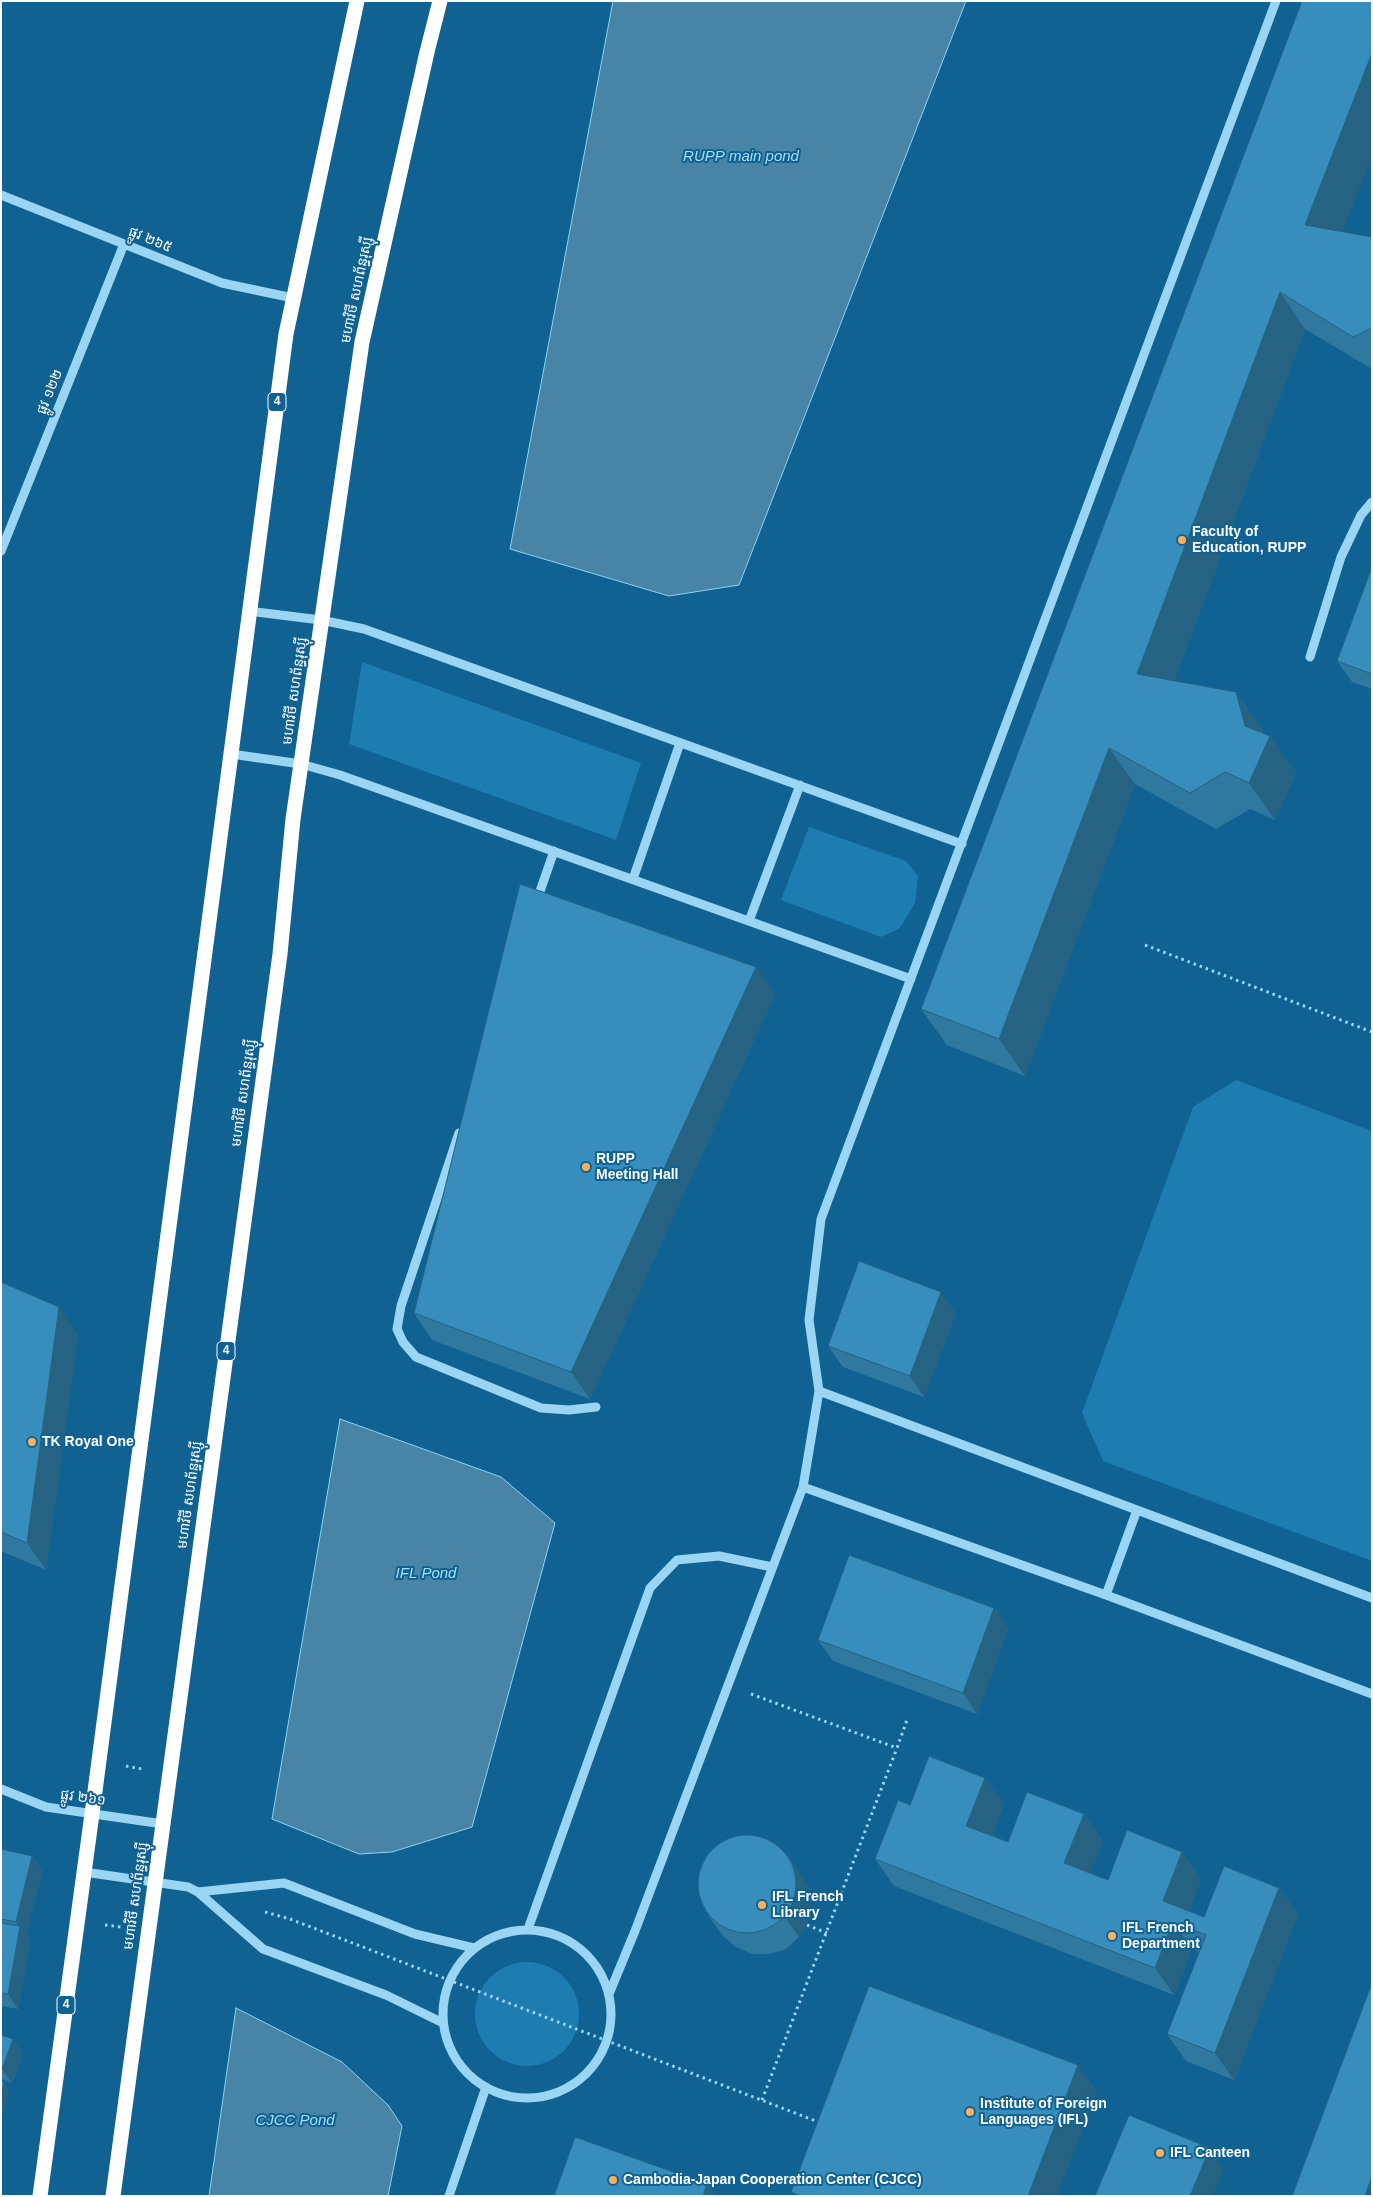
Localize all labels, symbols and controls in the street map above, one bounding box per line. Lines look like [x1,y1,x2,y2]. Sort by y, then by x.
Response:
water label: RUPP main pond [683,148,799,166]
street label: ផ្លូវ ២៦៥ [126,224,174,256]
street label: មហាវិថី សហព័ន្ធរុស្ស៊ី [338,235,376,345]
street label: ផ្លូវ ១២២ [33,367,67,417]
road number: 4 [268,392,286,412]
place label: Faculty of Education, RUPP [1192,524,1306,556]
marker: Faculty of Education, RUPP [1176,534,1188,546]
street label: មហាវិថី សហព័ន្ធរុស្ស៊ី [279,636,311,746]
street label: មហាវិថី សហព័ន្ធរុស្ស៊ី [228,1038,260,1148]
place label: RUPP Meeting Hall [596,1151,678,1184]
marker: RUPP Meeting Hall [580,1161,592,1173]
road number: 4 [217,1342,235,1360]
place label: TK Royal One [42,1434,134,1450]
marker: TK Royal One [26,1436,38,1448]
street label: មហាវិថី សហព័ន្ធរុស្ស៊ី [174,1440,206,1550]
water label: IFL Pond [396,1565,456,1583]
street label: ផ្លូវ ២៦១ [59,1787,107,1809]
street label: មហាវិថី សហព័ន្ធរុស្ស៊ី [120,1841,152,1951]
place label: IFL French Library [772,1889,844,1921]
marker: IFL French Library [756,1899,768,1911]
place label: IFL French Department [1122,1920,1200,1952]
marker: IFL French Department [1106,1930,1118,1942]
road number: 4 [57,1996,75,2014]
place label: Institute of Foreign Languages (IFL) [980,2096,1107,2128]
marker: Institute of Foreign Languages (IFL) [964,2106,976,2118]
water label: CJCC Pond [255,2112,335,2130]
place label: IFL Canteen [1170,2145,1250,2161]
marker: IFL Canteen [1154,2147,1166,2159]
place label: Cambodia-Japan Cooperation Center (CJCC) [623,2172,922,2188]
marker: Cambodia-Japan Cooperation Center (CJCC) [607,2174,619,2186]

